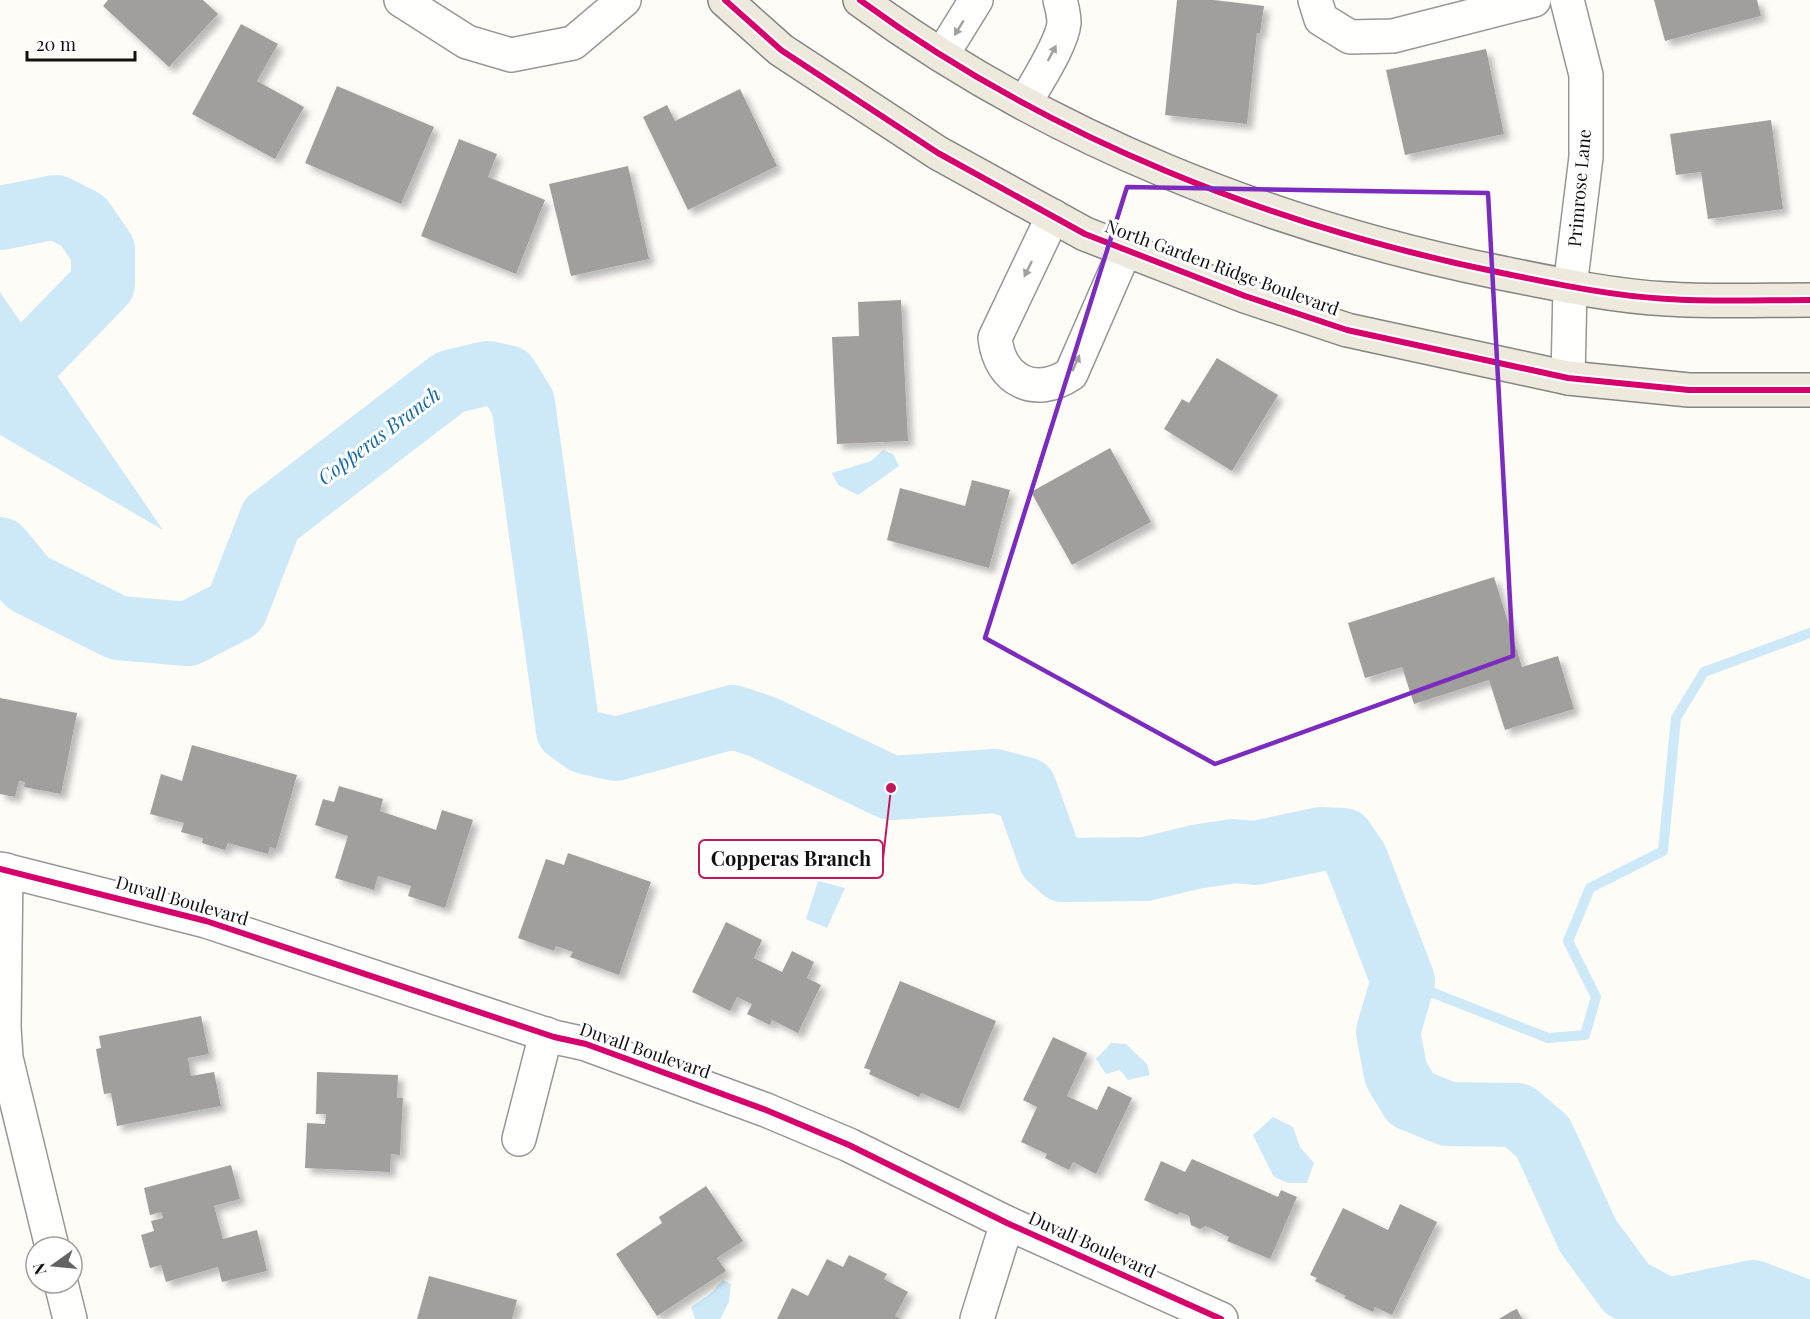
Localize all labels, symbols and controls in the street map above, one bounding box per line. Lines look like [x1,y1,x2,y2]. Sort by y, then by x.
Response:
one-way arrow [954,20,965,36]
scale bar [27,24,135,62]
text: 20 m [36,32,76,56]
one-way arrow [1047,45,1057,62]
street label: Primrose Lane [1562,128,1596,248]
street label: North Garden Ridge Boulevard [1102,213,1343,321]
one-way arrow [1023,261,1032,278]
one-way arrow [1071,354,1081,372]
water label: Copperas Branch [311,380,445,490]
callout: Copperas Branch [699,840,883,878]
text: Copperas Branch [711,844,871,871]
street label: Duvall Boulevard [113,870,252,931]
street label: Duvall Boulevard [577,1016,715,1084]
street label: Duvall Boulevard [1025,1205,1160,1283]
north arrow [24,1235,84,1295]
text: N [27,1260,51,1277]

